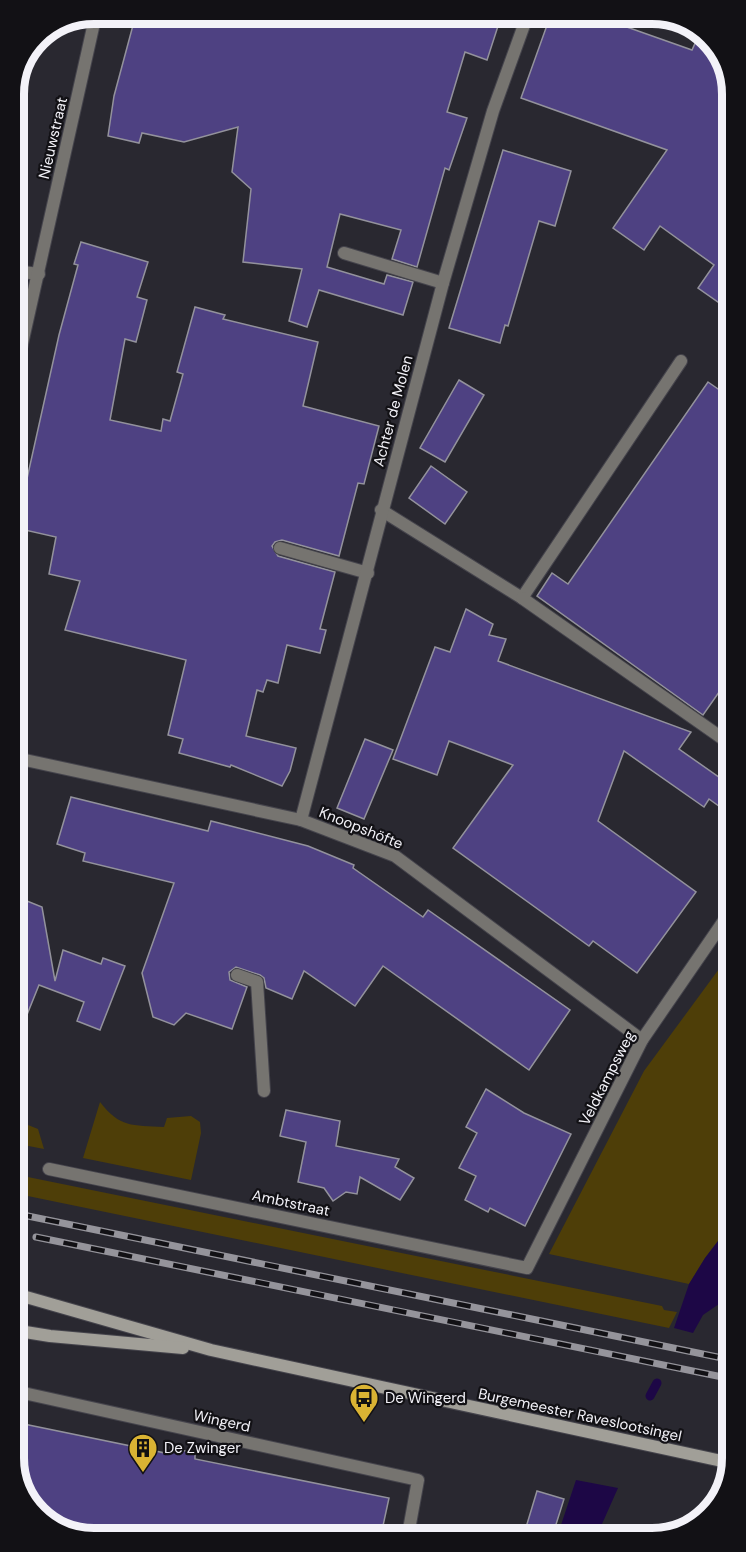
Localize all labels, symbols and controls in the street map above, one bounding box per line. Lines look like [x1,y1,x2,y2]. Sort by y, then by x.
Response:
street label: Nieuwstraat [34,95,72,181]
street label: Achter de Molen [369,353,417,469]
street label: Knoopshöfte [316,802,406,854]
street label: Veldkampsweg [574,1027,640,1129]
street label: Ambtstraat [250,1185,332,1221]
bus stop icon: De Wingerd [348,1382,380,1424]
street label: Burgemeester Raveslootsingel [476,1384,684,1446]
place label: De Wingerd [385,1388,466,1408]
street label: Wingerd [192,1405,252,1437]
building icon: De Zwinger [127,1432,159,1474]
place label: De Zwinger [164,1438,241,1458]

